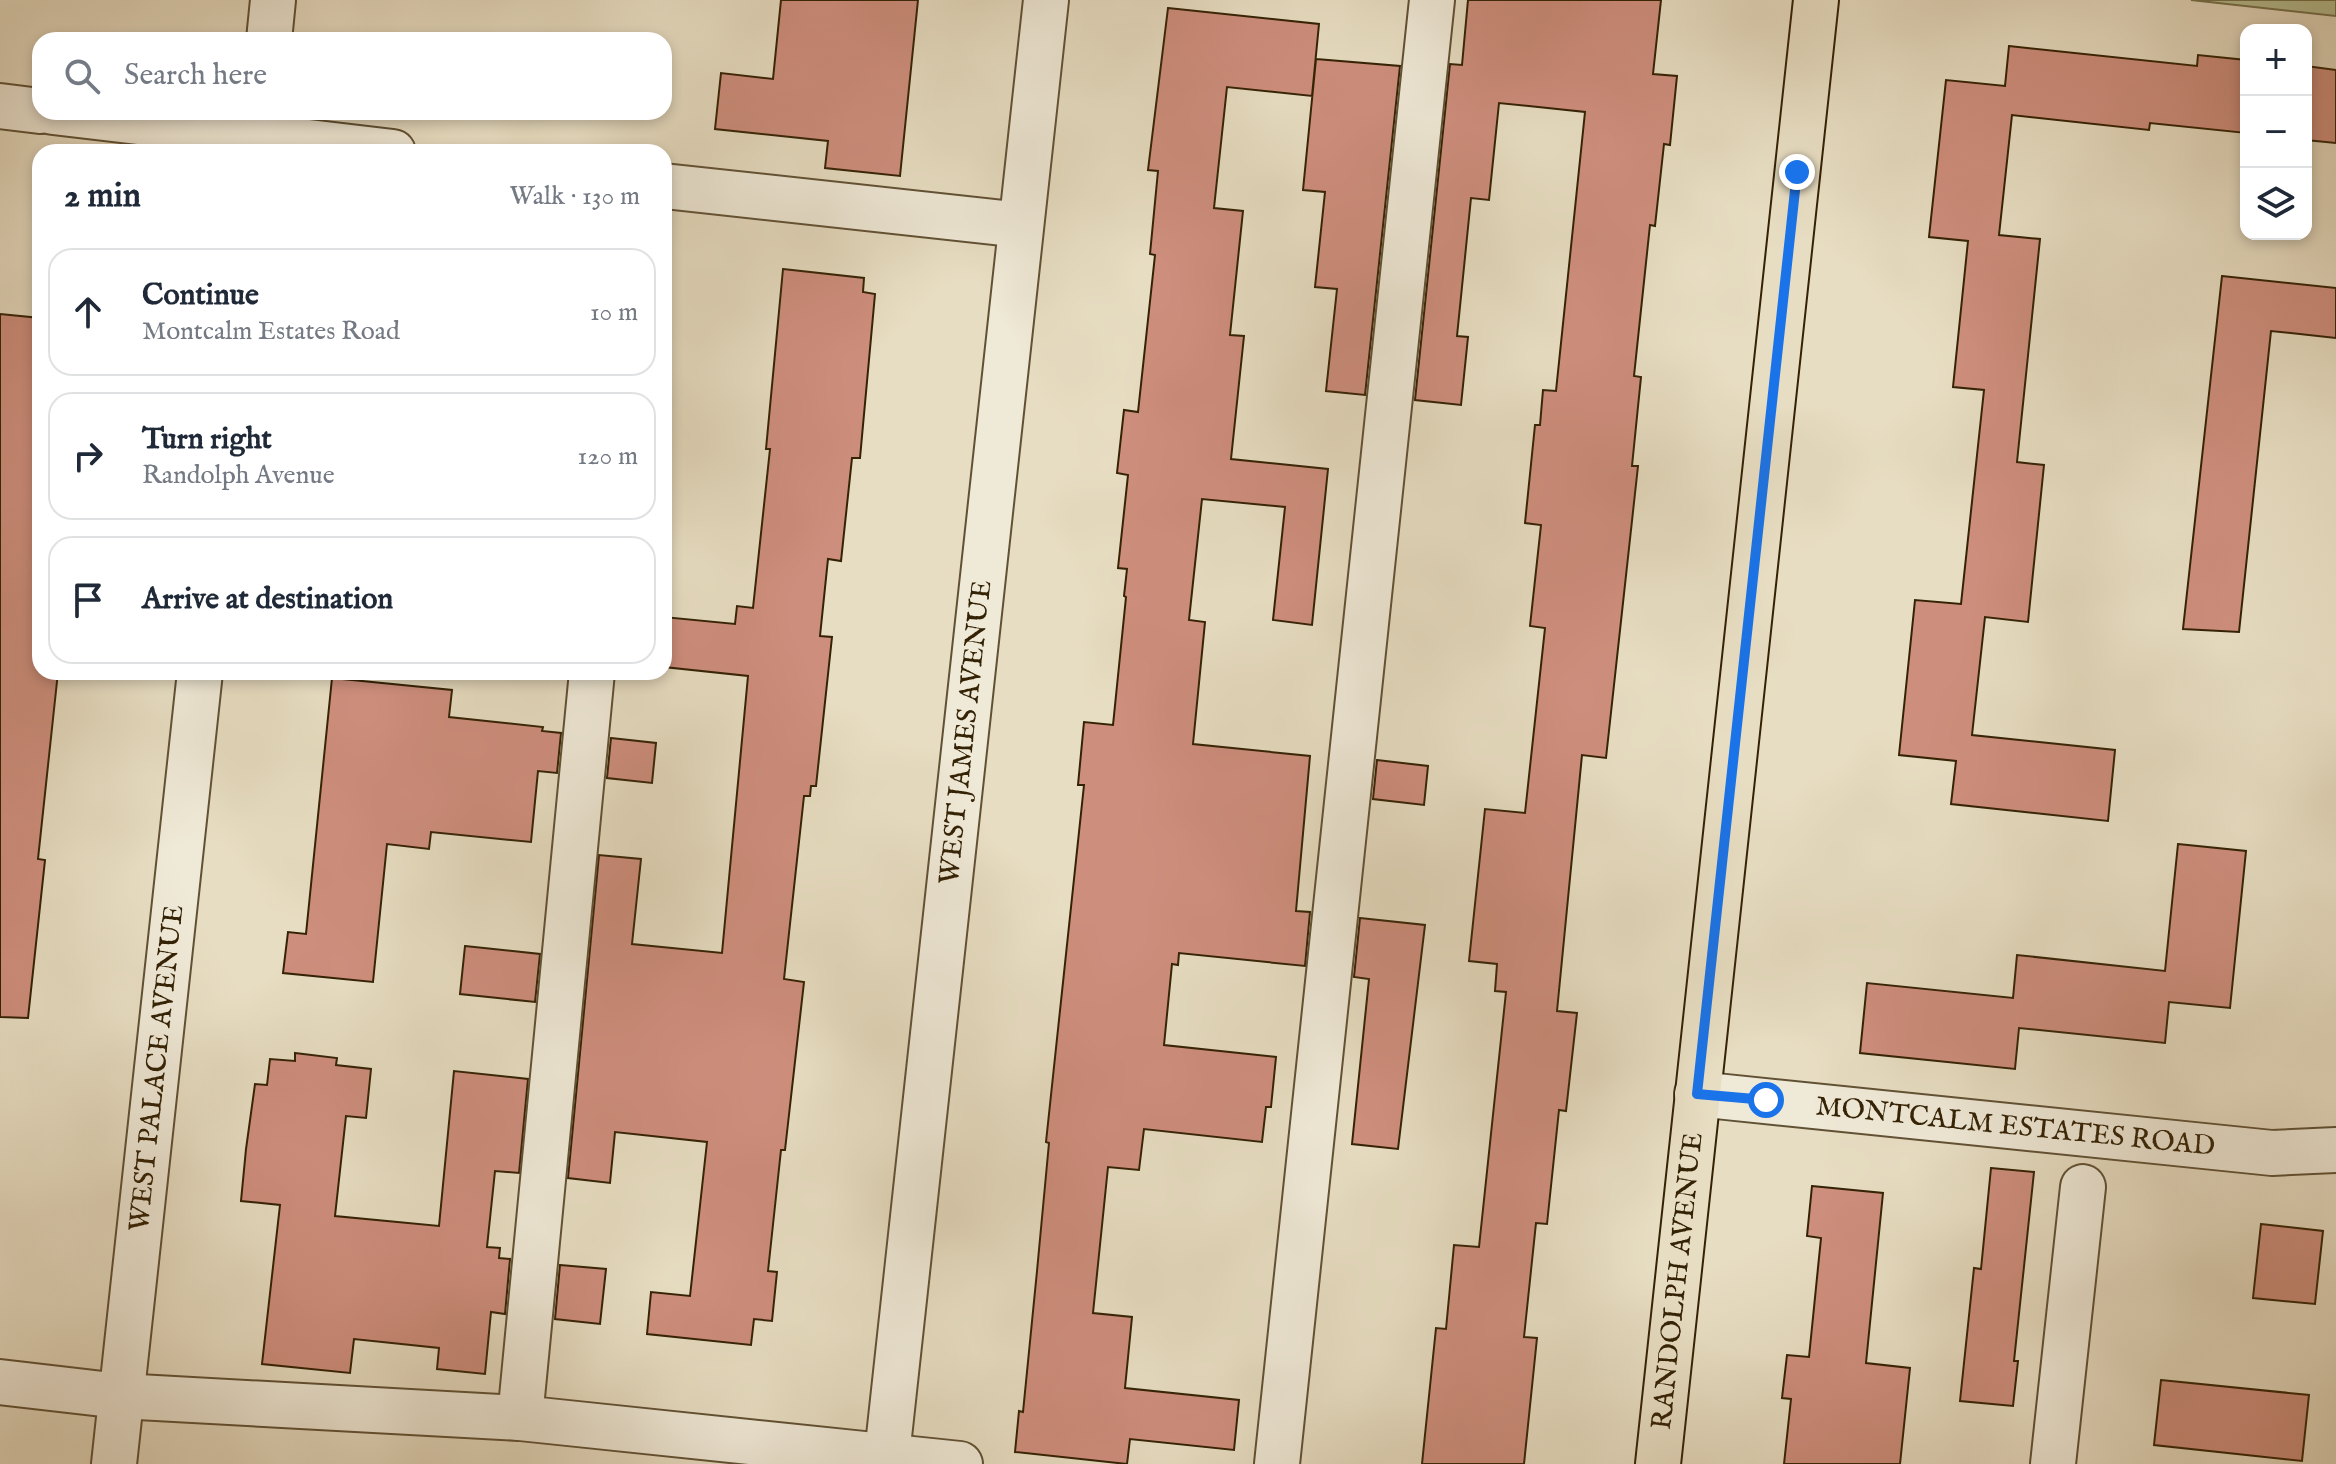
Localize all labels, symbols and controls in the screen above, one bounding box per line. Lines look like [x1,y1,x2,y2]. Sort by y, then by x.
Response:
map controls [2240,24,2312,240]
button: + [2240,24,2312,96]
search box [32,32,672,120]
icon: search [60,54,104,98]
text: Search here [124,57,267,95]
button: − [2240,96,2312,168]
route end [1779,154,1815,190]
button: layers [2240,168,2312,240]
text: 2 min [64,175,141,218]
text: Walk · 130 m [510,180,640,213]
text: Continue [142,277,259,315]
icon: ahead [66,290,110,334]
text: 10 m [590,296,638,329]
text: Montcalm Estates Road [142,315,400,348]
text: Turn right [142,421,272,459]
icon: right [66,434,110,478]
text: 120 m [578,440,638,473]
text: Randolph Avenue [142,459,335,492]
icon: arrive [66,578,110,622]
street label: WEST JAMES AVENUE [932,579,1000,886]
text: Arrive at destination [142,581,393,619]
street label: WEST PALACE AVENUE [122,903,192,1233]
route start [1748,1082,1784,1118]
street label: MONTCALM ESTATES ROAD [1814,1089,2217,1165]
street label: RANDOLPH AVENUE [1644,1131,1711,1431]

